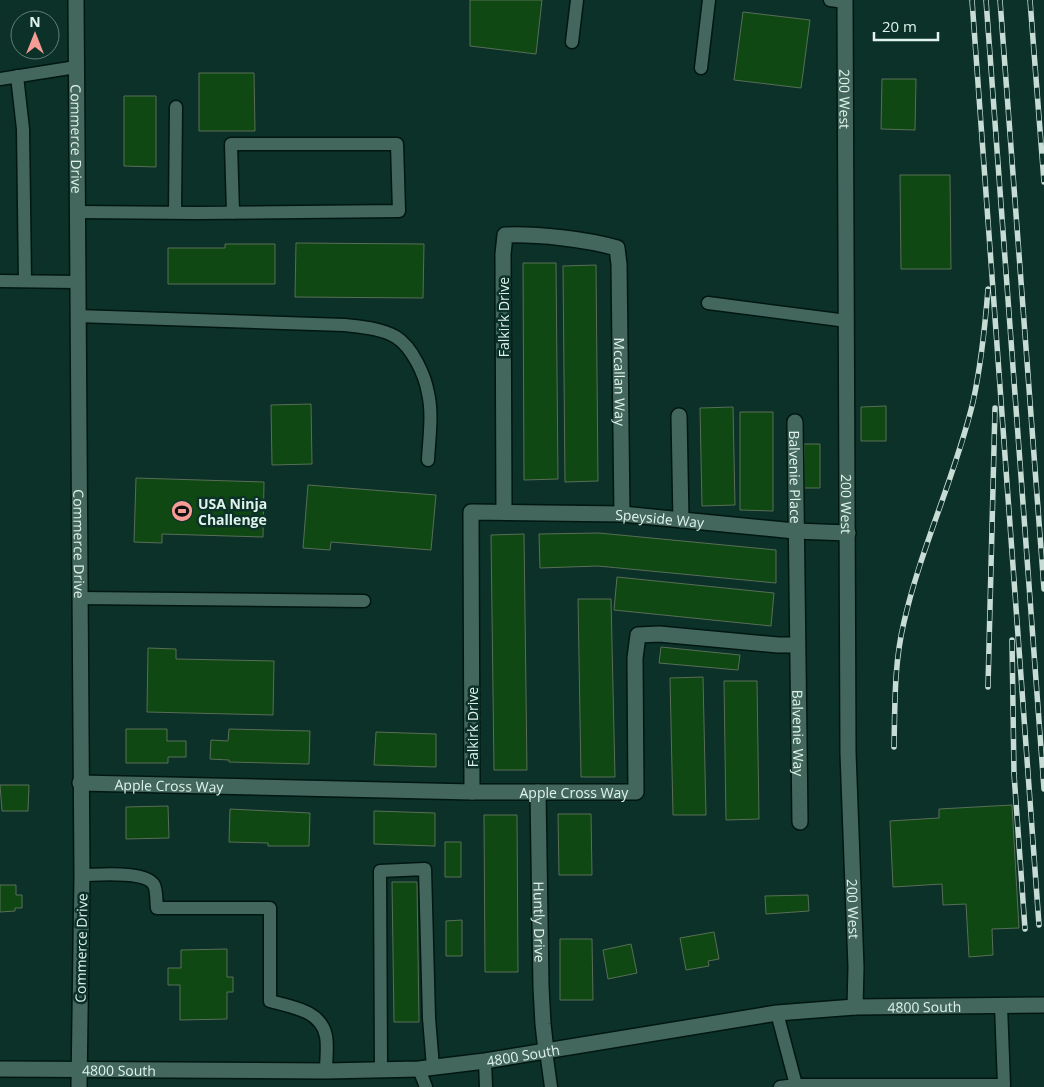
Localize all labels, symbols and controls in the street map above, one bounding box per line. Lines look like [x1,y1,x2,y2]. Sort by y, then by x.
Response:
north arrow [10,10,60,60]
scale bar [874,10,938,42]
text: N [29,12,41,31]
text: 20 m [882,16,917,36]
street label: 200 West [836,69,855,129]
street label: Commerce Drive [67,84,87,194]
street label: Falkirk Drive [494,277,513,357]
street label: Mccallan Way [610,337,630,427]
street label: Balvenie Place [786,430,806,524]
street label: 200 West [837,474,857,534]
street label: Commerce Drive [70,489,90,599]
place label: USA Ninja Challenge [198,494,267,529]
sports icon: USA Ninja Challenge [170,499,194,523]
street label: Speyside Way [615,504,706,532]
street label: Falkirk Drive [463,687,482,767]
street label: Balvenie Way [789,690,809,777]
street label: Apple Cross Way [114,774,225,796]
street label: Apple Cross Way [520,783,629,802]
street label: 200 West [843,878,864,939]
street label: Huntly Drive [530,881,550,963]
street label: Commerce Drive [71,893,91,1003]
street label: 4800 South [887,996,961,1016]
street label: 4800 South [485,1039,561,1070]
street label: 4800 South [82,1060,156,1079]

